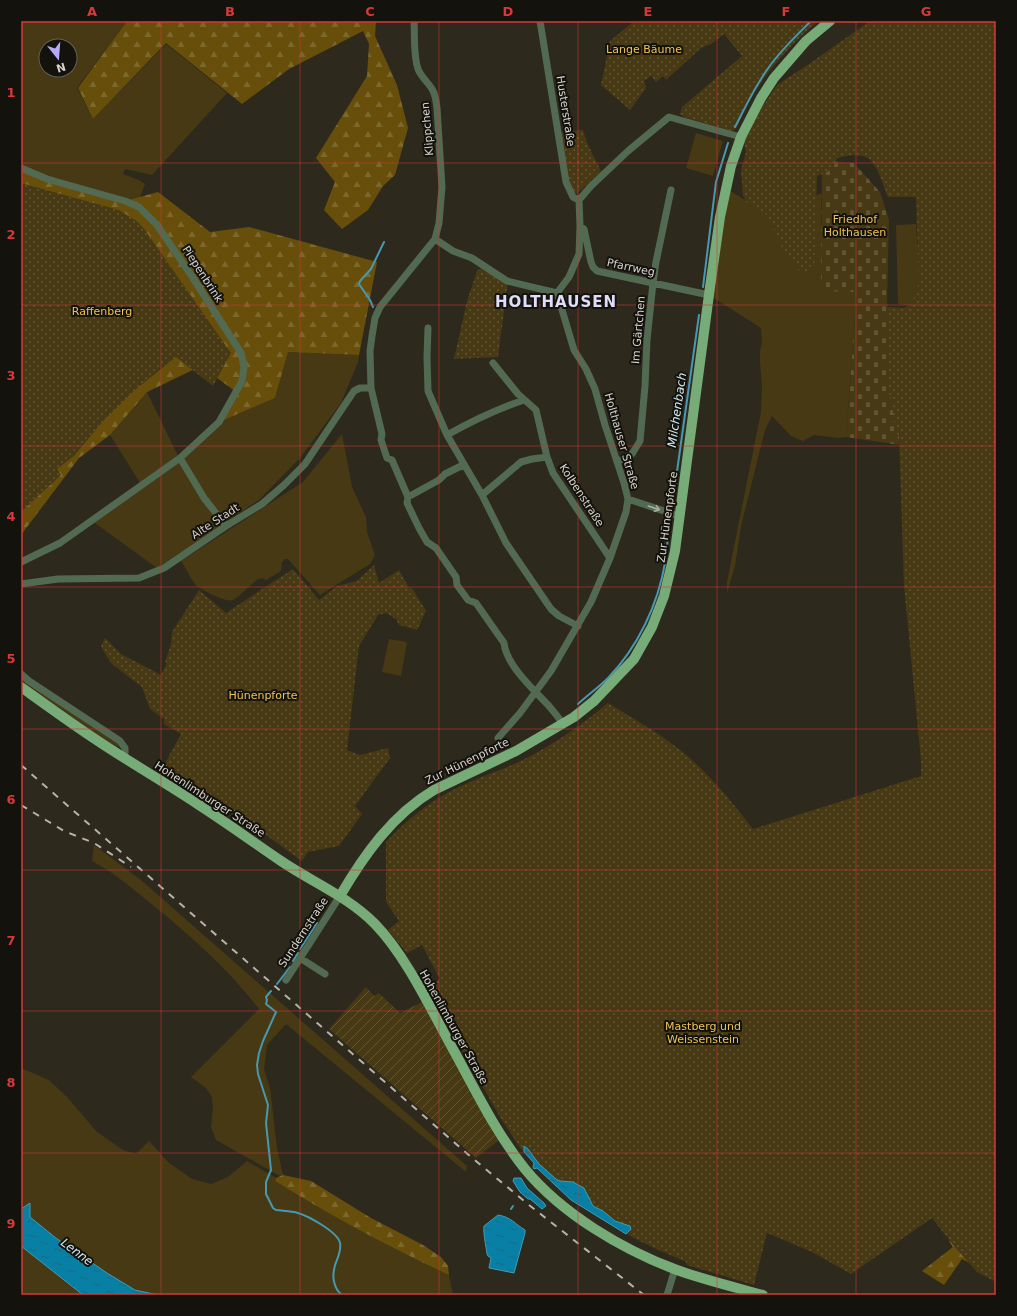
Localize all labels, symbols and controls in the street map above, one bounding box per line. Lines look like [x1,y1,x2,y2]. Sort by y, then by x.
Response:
text: A [87,4,97,19]
text: B [225,4,235,19]
text: C [365,4,375,19]
text: D [503,4,514,19]
text: E [644,4,652,19]
text: F [782,4,790,19]
text: G [921,4,931,19]
north arrow [38,38,78,78]
park label: Lange Bäume [606,43,682,56]
text: N [54,60,67,75]
street label: Husterstraße [553,75,578,148]
text: 1 [6,85,16,100]
street label: Klippchen [419,101,436,156]
park label: Friedhof Holthausen [824,213,886,239]
text: 2 [6,227,16,242]
street label: Piepenbrink [179,244,226,306]
street label: Pfarrweg [606,256,656,279]
district label: HOLTHAUSEN [495,293,617,311]
street label: Im Gärtchen [629,295,648,365]
park label: Raffenberg [72,305,132,318]
text: 3 [6,368,16,383]
water label: Milchenbach [665,372,689,448]
street label: Holthauser Straße [602,391,642,491]
street label: Kolbenstraße [556,461,607,529]
street label: Zur Hünenpforte [655,471,680,563]
street label: Alte Stadt [189,501,242,542]
one-way arrow [647,505,660,512]
text: 4 [6,509,16,524]
text: 5 [6,651,16,666]
park label: Hünenpforte [228,689,298,702]
street label: Zur Hünenpforte [423,735,511,787]
street label: Hohenlimburger Straße [152,759,267,840]
text: 6 [6,792,16,807]
street label: Sundernstraße [276,895,331,970]
text: 7 [6,933,16,948]
street label: Hohenlimburger Straße [417,968,491,1087]
park label: Mastberg und Weissenstein [665,1020,741,1046]
text: 8 [6,1075,16,1090]
text: 9 [6,1216,16,1231]
water label: Lenne [58,1235,96,1269]

